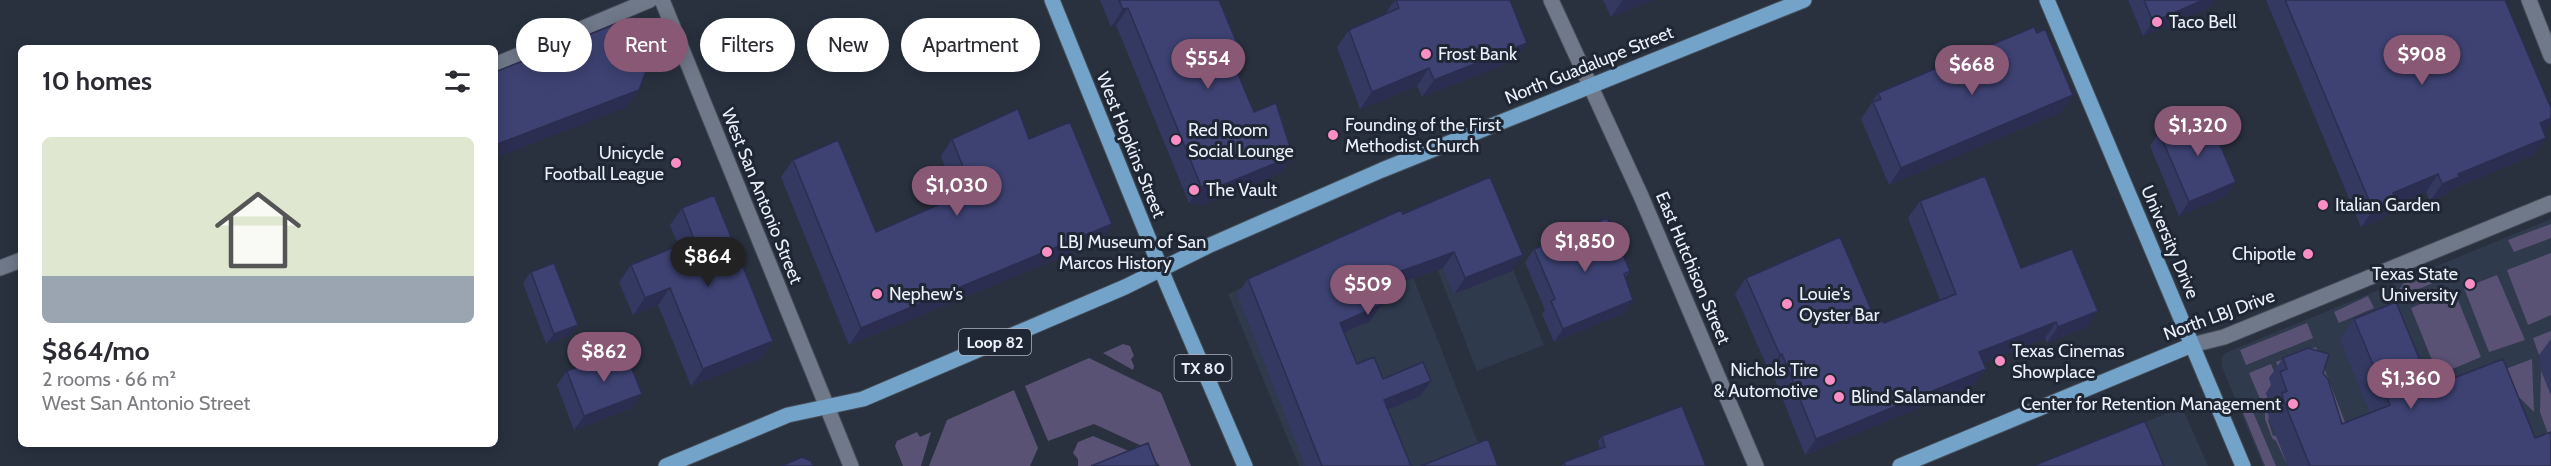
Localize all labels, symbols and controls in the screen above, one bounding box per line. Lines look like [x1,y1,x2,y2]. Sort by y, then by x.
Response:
place label: Taco Bell [2169,11,2237,33]
marker: Taco Bell [2150,15,2164,29]
chip: Buy [516,18,592,72]
chip: Rent [604,18,688,72]
chip: Filters [700,18,795,72]
chip: New [807,18,889,72]
chip: Apartment [901,18,1040,72]
street label: North Guadalupe Street [1502,21,1676,109]
pin: $908 [2386,35,2458,86]
pin: $554 [1172,39,1244,90]
text: $908 [2397,42,2447,66]
place label: Frost Bank [1438,43,1518,65]
pin: $668 [1936,45,2008,96]
text: $554 [1185,46,1231,70]
marker: Frost Bank [1419,47,1433,61]
text: $668 [1949,52,1995,76]
text: 10 homes [42,65,152,97]
icon: filters [441,65,474,98]
street label: West Hopkins Street [1092,69,1170,221]
street label: West San Antonio Street [717,105,807,287]
pin: $1,320 [2149,106,2247,157]
text: $1,320 [2168,113,2228,137]
place label: Founding of the First Methodist Church [1345,114,1501,157]
place label: Red Room Social Lounge [1188,119,1294,162]
marker: Founding of the First Methodist Church [1326,128,1340,142]
marker: Red Room Social Lounge [1169,133,1183,147]
place label: Unicycle Football League [544,142,664,185]
marker: Unicycle Football League [669,156,683,170]
pin: $1,030 [908,166,1006,217]
text: $1,030 [926,173,988,197]
icon: home [204,176,312,284]
place label: The Vault [1206,179,1277,201]
street label: University Drive [2136,182,2204,302]
marker: The Vault [1187,183,1201,197]
street label: East Hutchison Street [1651,188,1735,348]
place label: Italian Garden [2335,194,2440,216]
marker: Italian Garden [2316,198,2330,212]
pin: $1,850 [1536,222,1634,273]
text: $1,850 [1555,229,1615,253]
place label: LBJ Museum of San Marcos History [1059,231,1206,274]
pin: $864 [672,237,744,288]
place label: Chipotle [2232,243,2296,265]
text: $864 [684,244,732,268]
marker: LBJ Museum of San Marcos History [1040,245,1054,259]
marker: Chipotle [2301,247,2315,261]
place label: Texas State University [2372,263,2458,306]
pin: $509 [1332,265,1404,316]
text: $509 [1344,272,1392,296]
marker: Texas State University [2463,277,2477,291]
place label: Nephew's [889,283,963,305]
place label: Louie's Oyster Bar [1799,283,1880,326]
street label: North LBJ Drive [2160,285,2278,345]
marker: Nephew's [870,287,884,301]
marker: Louie's Oyster Bar [1780,297,1794,311]
road number: Loop 82 [959,329,1031,355]
pin: $862 [568,332,640,383]
text: $864/mo [42,335,150,367]
text: $862 [581,339,627,363]
place label: Texas Cinemas Showplace [2012,340,2125,383]
marker: Texas Cinemas Showplace [1993,354,2007,368]
road number: TX 80 [1174,355,1232,381]
place label: Nichols Tire & Automotive [1713,359,1818,402]
pin: $1,360 [2362,359,2460,410]
text: $1,360 [2381,366,2441,390]
text: 2 rooms · 66 m² [42,367,176,391]
marker: Nichols Tire & Automotive [1823,373,1837,387]
place label: Blind Salamander [1851,386,1986,408]
marker: Blind Salamander [1832,390,1846,404]
text: West San Antonio Street [42,391,250,415]
place label: Center for Retention Management [2021,393,2281,415]
marker: Center for Retention Management [2286,397,2300,411]

